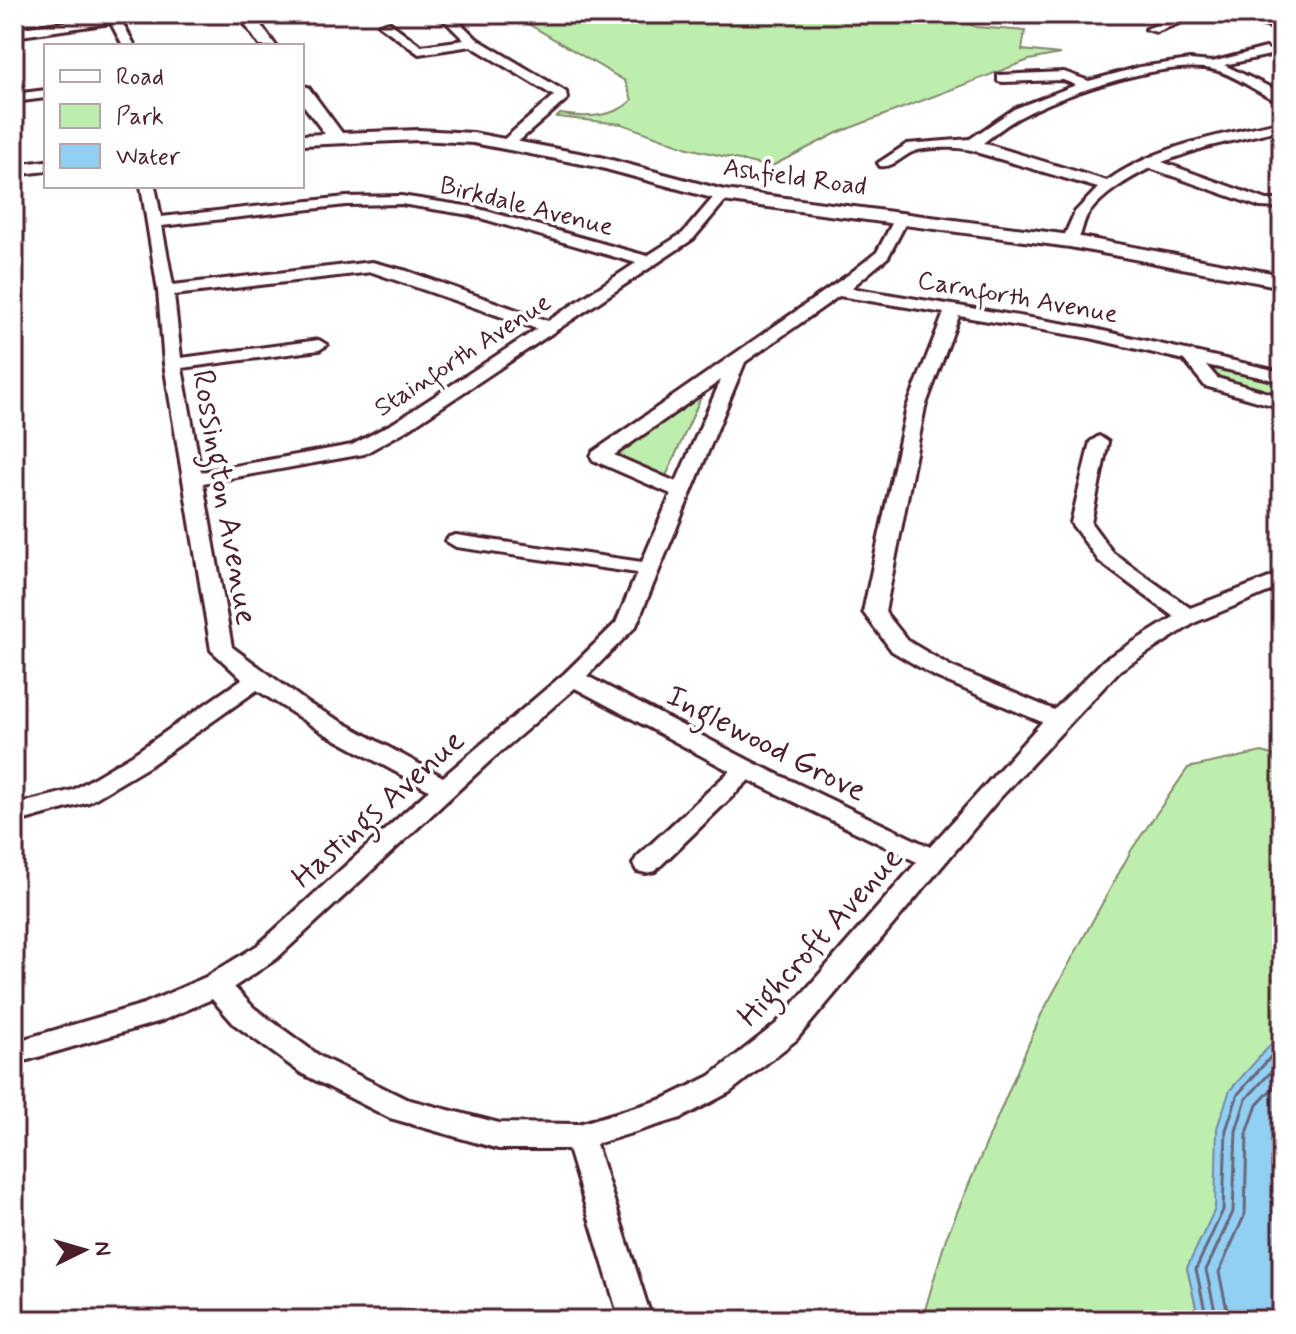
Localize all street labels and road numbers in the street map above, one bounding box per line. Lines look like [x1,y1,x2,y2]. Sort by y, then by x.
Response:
street label: Ashfield Road [721,151,869,205]
street label: Birkdale Avenue [436,169,617,245]
street label: Carnforth Avenue [914,264,1121,334]
street label: Stainforth Avenue [368,286,559,427]
street label: Rossington Avenue [178,366,267,629]
street label: Inglewood Grove [657,675,873,815]
street label: Hastings Avenue [283,721,476,901]
street label: Highcroft Avenue [728,838,915,1038]

